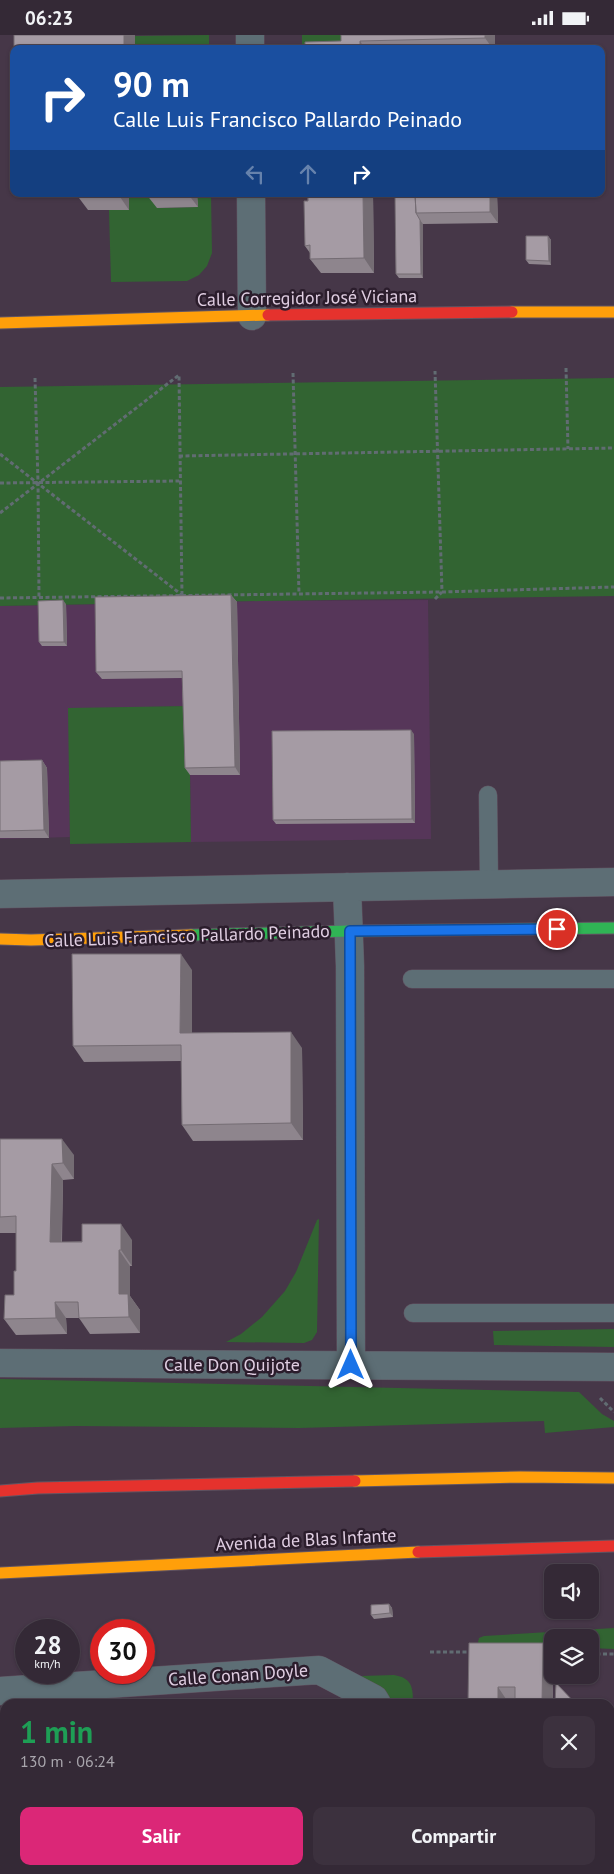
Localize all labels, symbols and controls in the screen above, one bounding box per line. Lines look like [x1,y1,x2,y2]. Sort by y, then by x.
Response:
text: 06:23 [25,6,73,30]
text: 90 m [113,61,190,107]
icon: right [30,65,95,130]
text: Calle Luis Francisco Pallardo Peinado [113,105,462,133]
icon: left [241,160,269,188]
icon: ahead [294,160,322,188]
icon: right [347,160,375,188]
street label: Calle Corregidor José Viciana [197,284,417,311]
pin [536,908,578,950]
icon: arrive [543,915,571,943]
street label: Calle Luis Francisco Pallardo Peinado [44,919,330,952]
position arrow [324,1338,376,1390]
street label: Calle Don Quijote [164,1353,300,1376]
street label: Avenida de Blas Infante [215,1523,397,1556]
map controls [544,1564,599,1684]
button: sound [544,1564,599,1619]
speed limit sign: 30 [90,1619,155,1684]
text: 28 [33,1629,62,1661]
button: layers [544,1629,599,1684]
text: km/h [34,1656,61,1671]
street label: Calle Conan Doyle [167,1658,309,1691]
text: 1 min [20,1712,93,1751]
button: close [543,1716,595,1768]
text: 130 m · 06:24 [20,1751,115,1771]
button: Salir [20,1807,303,1865]
button: Compartir [313,1807,595,1865]

